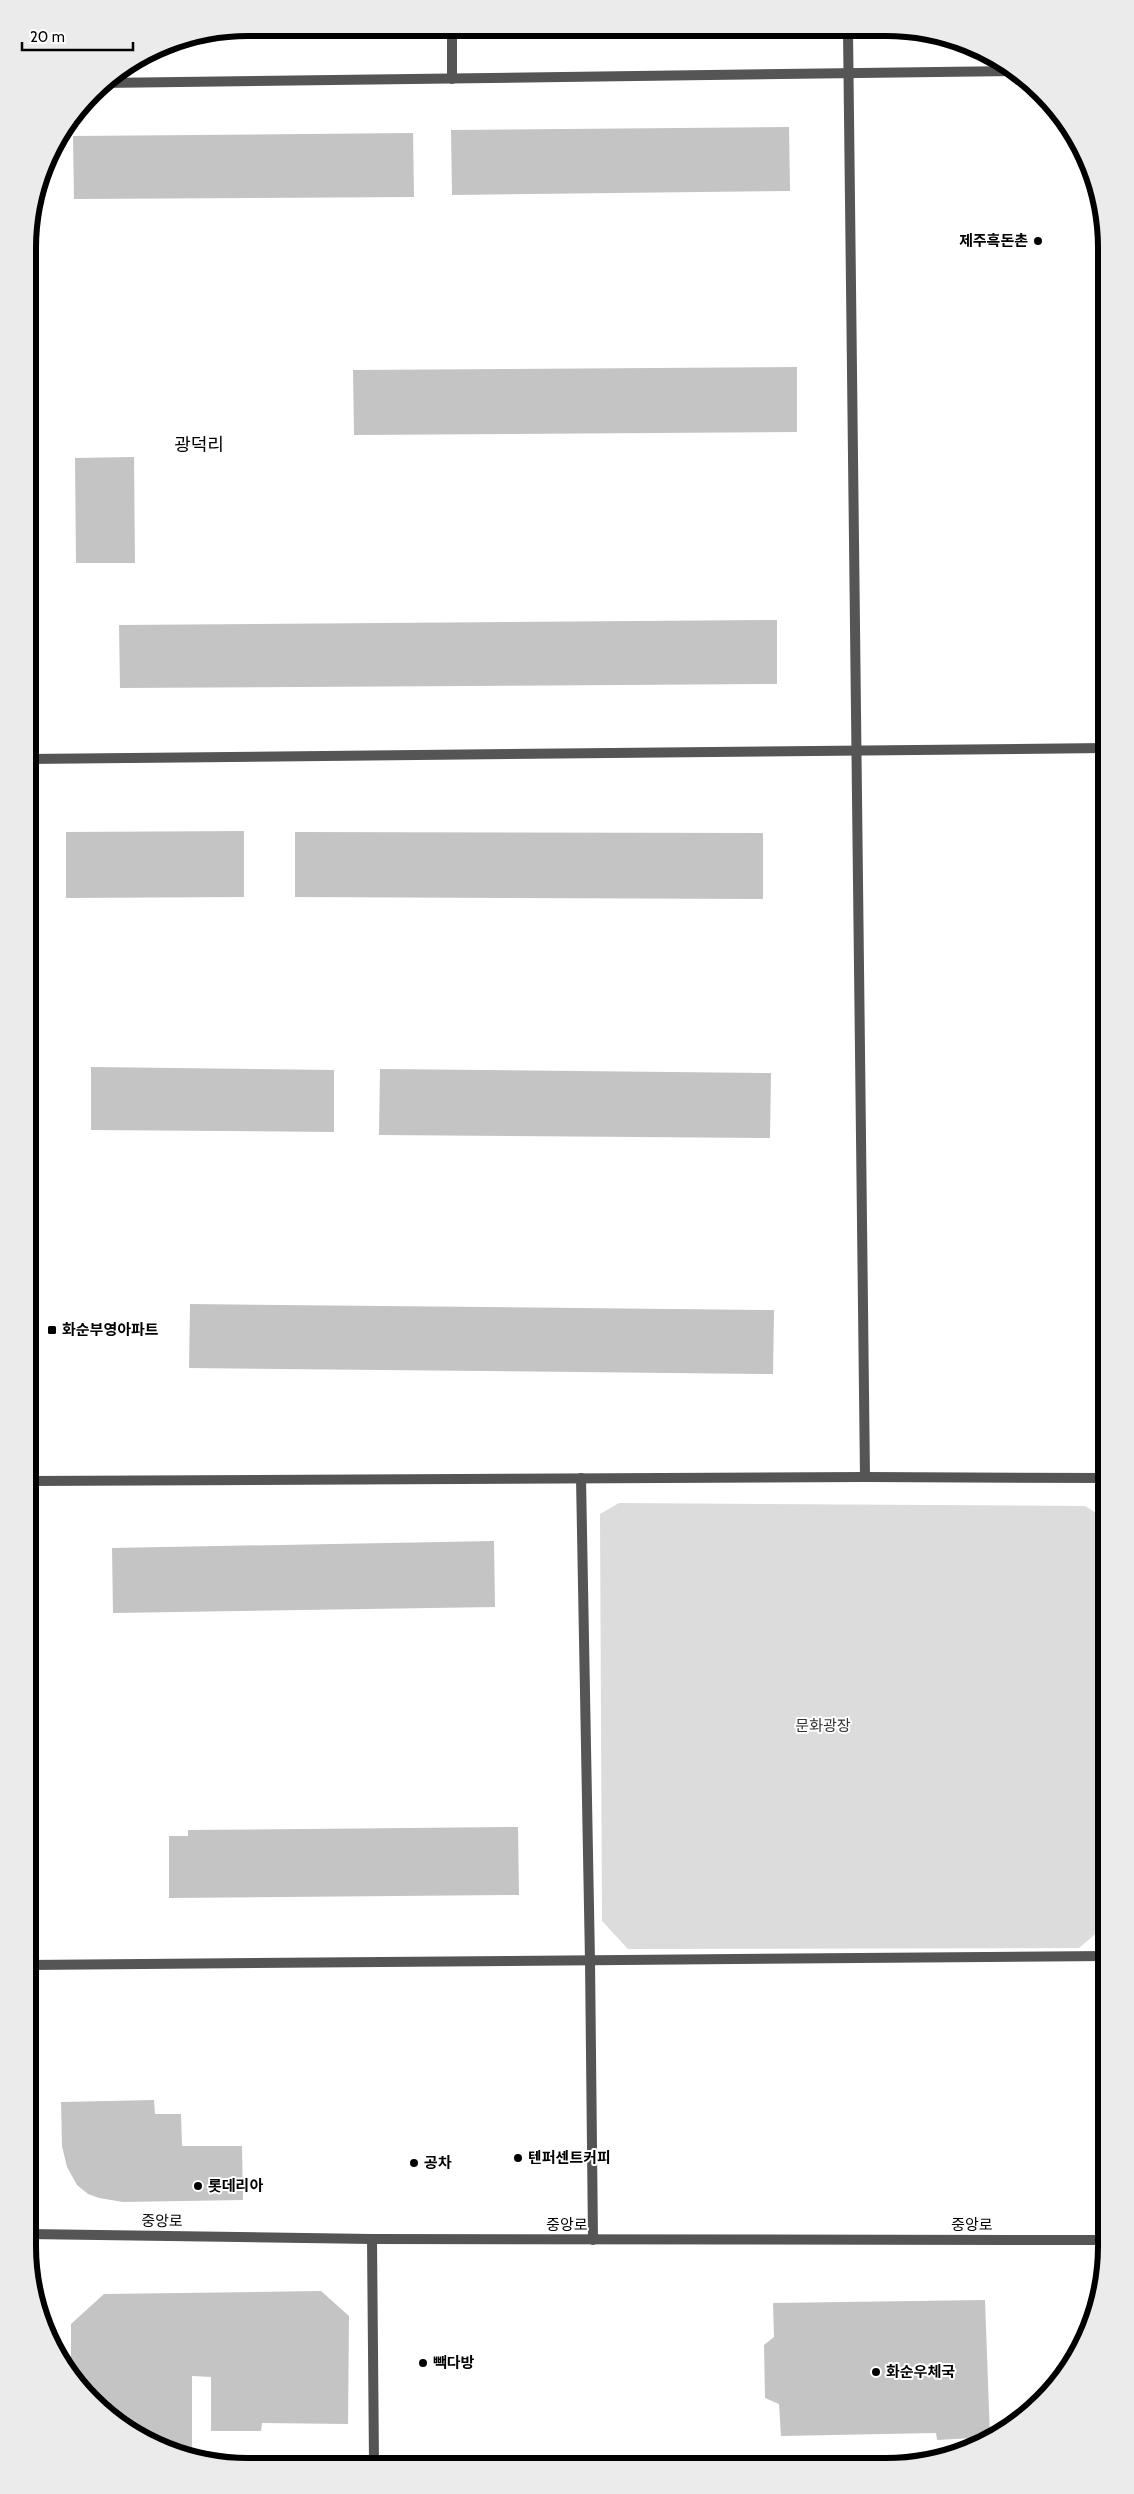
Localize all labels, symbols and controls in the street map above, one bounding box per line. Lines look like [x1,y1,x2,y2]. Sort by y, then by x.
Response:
scale bar [22,20,134,52]
text: 20 m [30,28,65,46]
place label: 제주흑돈촌 [959,232,1028,250]
marker: 제주흑돈촌 [1032,235,1044,247]
district label: 광덕리 [174,434,224,456]
place label: 화순부영아파트 [62,1321,159,1339]
marker: 화순부영아파트 [46,1324,58,1336]
park label: 문화광장 [795,1717,851,1735]
place label: 텐퍼센트커피 [528,2149,611,2167]
marker: 텐퍼센트커피 [512,2152,524,2164]
place label: 공차 [424,2154,452,2172]
marker: 공차 [408,2157,420,2169]
place label: 롯데리아 [208,2177,263,2195]
marker: 롯데리아 [192,2180,204,2192]
street label: 중앙로 [141,2212,183,2230]
street label: 중앙로 [546,2216,588,2234]
street label: 중앙로 [951,2216,993,2234]
place label: 빽다방 [433,2354,475,2372]
marker: 빽다방 [417,2357,429,2369]
place label: 화순우체국 [886,2363,955,2381]
marker: 화순우체국 [870,2366,882,2378]

